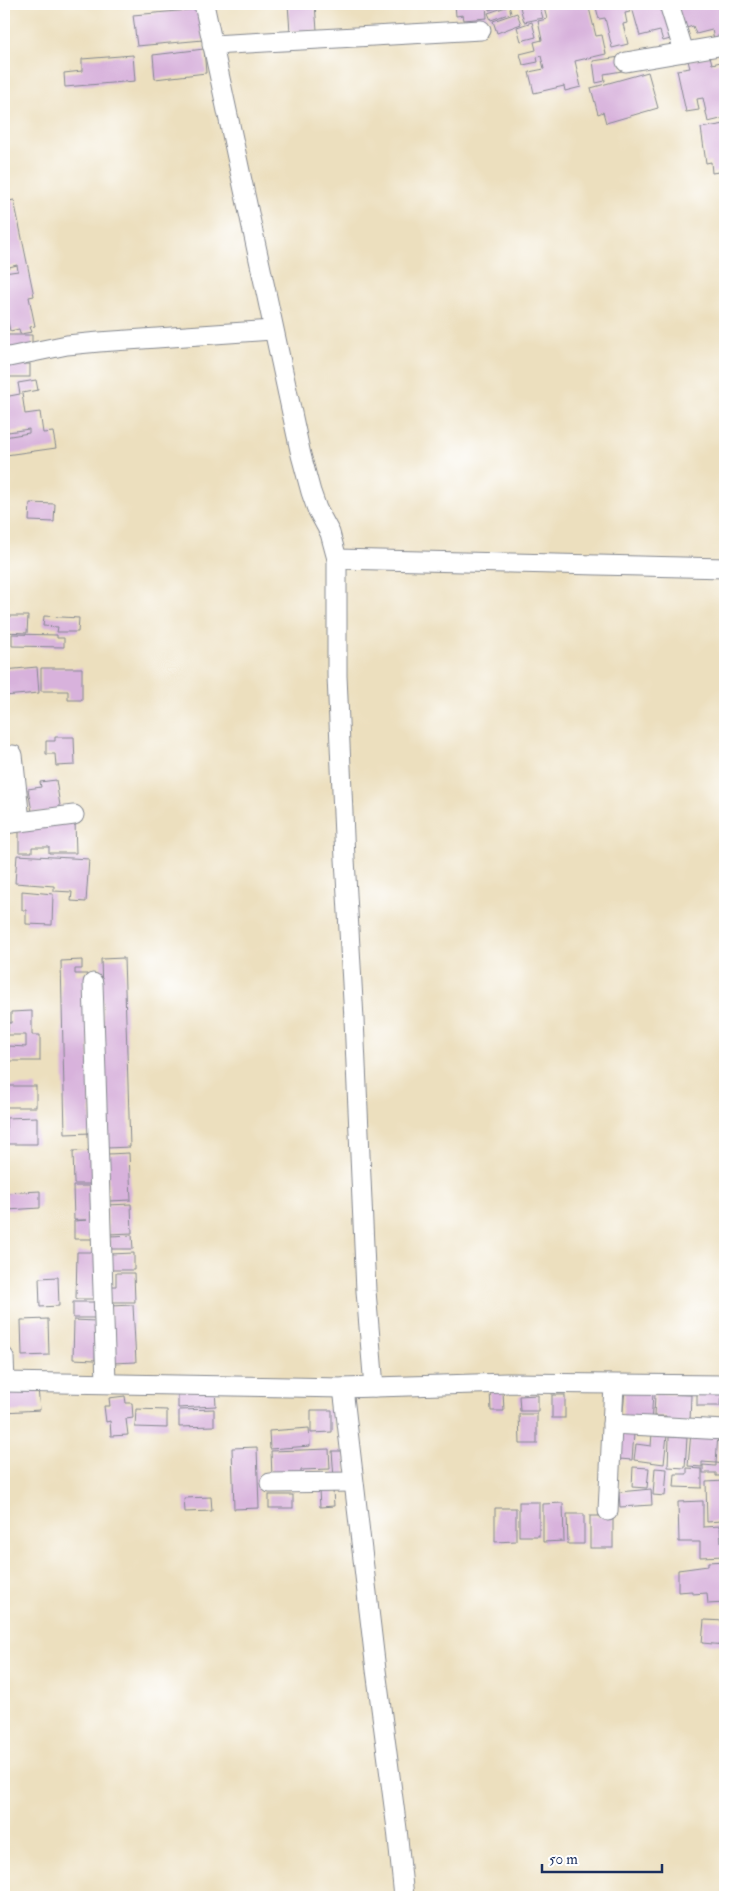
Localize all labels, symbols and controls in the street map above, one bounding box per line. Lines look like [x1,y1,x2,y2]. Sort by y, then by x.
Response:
scale bar [542,1841,662,1873]
text: 50 m [549,1850,578,1869]

